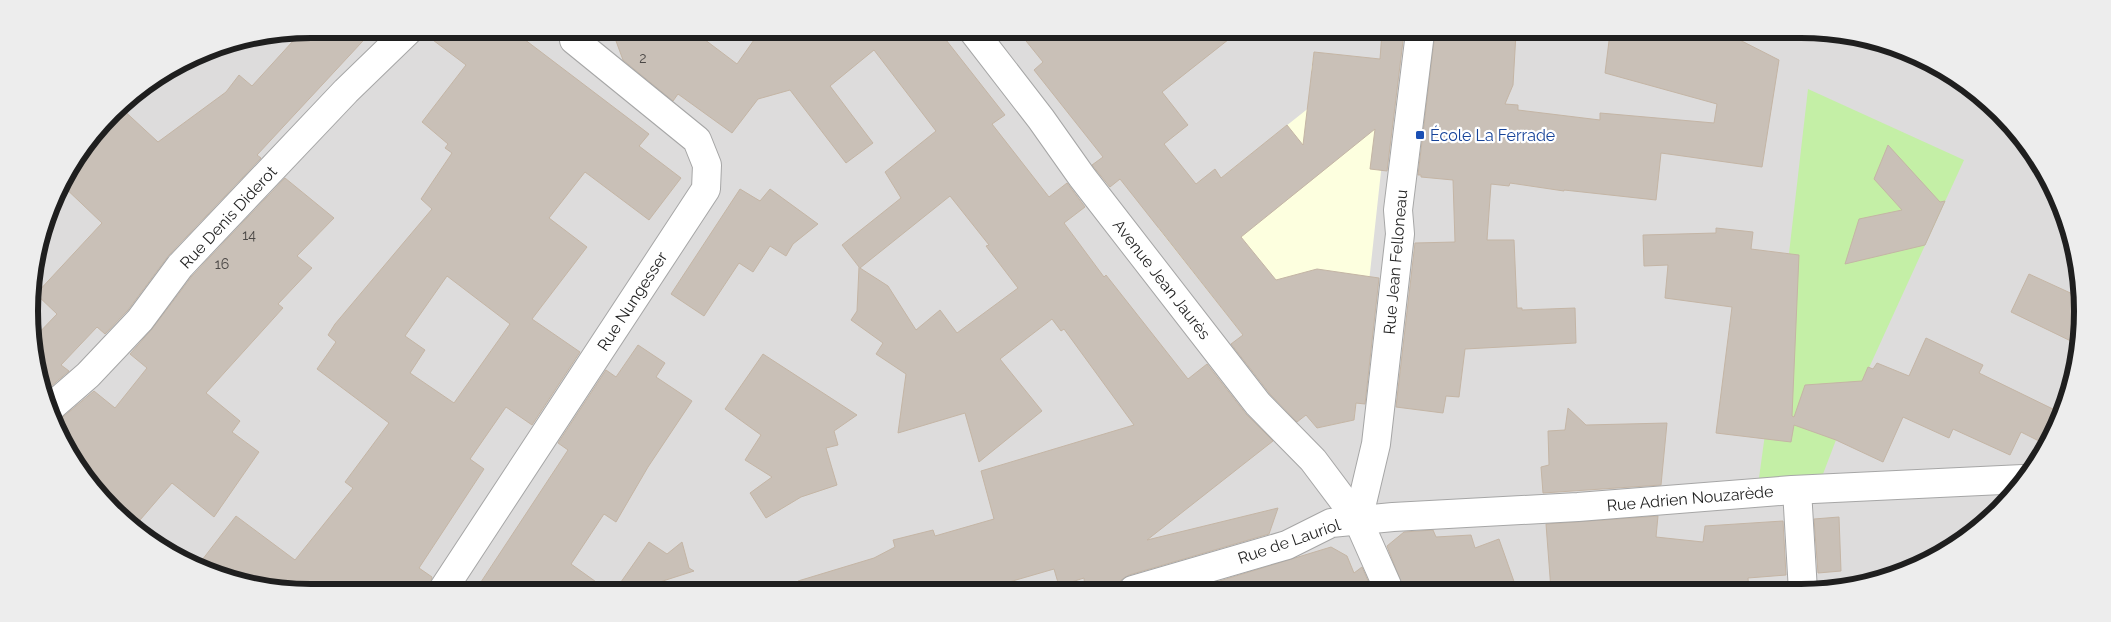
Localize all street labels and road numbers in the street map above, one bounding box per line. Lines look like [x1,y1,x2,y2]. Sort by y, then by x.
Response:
street label: Rue Denis Diderot [176,162,281,273]
street label: Rue Jean Felloneau [1380,189,1411,335]
street label: Avenue Jean Jaurès [1109,216,1214,343]
street label: Rue Nungesser [593,248,672,354]
street label: Rue Adrien Nouzarède [1606,482,1774,515]
street label: Rue de Lauriol [1235,515,1344,568]

